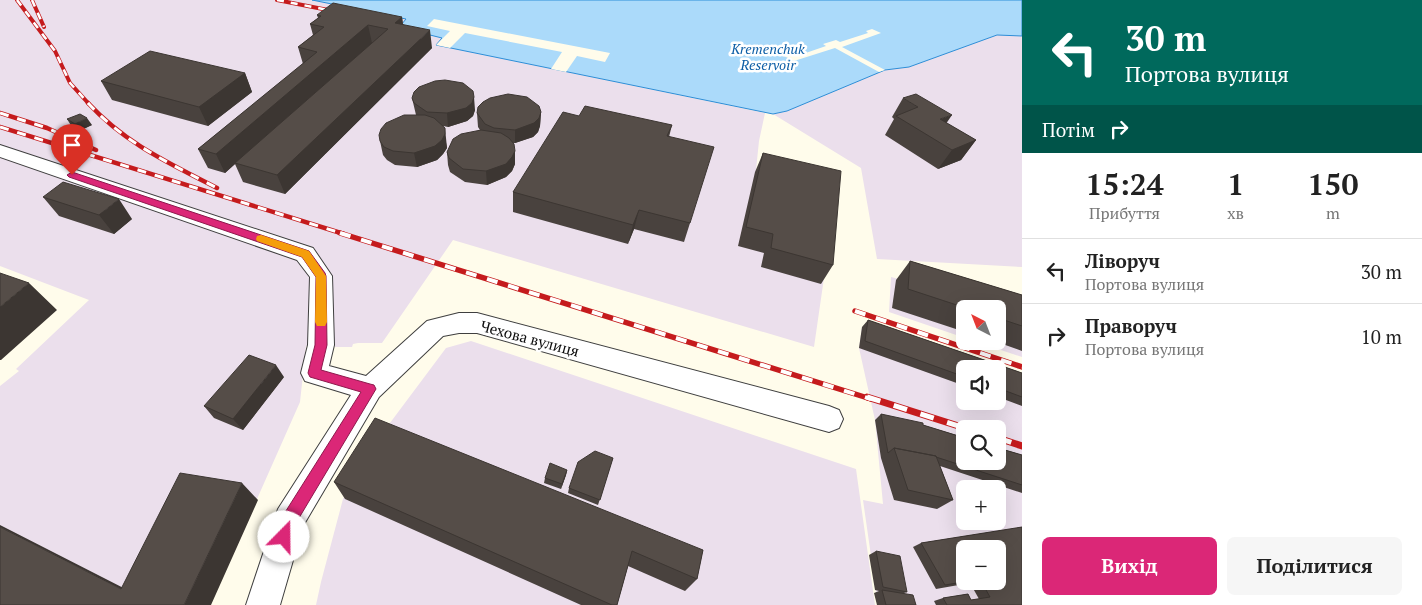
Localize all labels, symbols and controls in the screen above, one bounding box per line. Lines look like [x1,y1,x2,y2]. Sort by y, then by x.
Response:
text: 30 m [1125,15,1206,61]
icon: left [1042,20,1107,85]
water label: Kremenchuk Reservoir [730,39,805,74]
text: Портова вулиця [1125,59,1289,88]
icon: right [1105,115,1133,143]
text: Потім [1042,117,1095,142]
pin [51,124,93,175]
icon: arrive [58,131,86,159]
text: 15:24 [1086,164,1164,204]
text: 1 [1227,164,1244,204]
text: 150 [1308,164,1358,204]
text: Прибуття [1089,202,1160,224]
text: хв [1227,202,1244,224]
text: m [1326,202,1340,224]
text: Ліворуч [1085,248,1160,273]
icon: left [1042,257,1070,285]
text: 30 m [1361,259,1402,284]
text: Портова вулиця [1085,273,1204,295]
north arrow [956,300,1006,350]
map controls [956,300,1006,590]
text: Праворуч [1085,313,1177,338]
street label: Чехова вулиця [478,315,582,361]
icon: right [1042,322,1070,350]
text: 10 m [1361,324,1402,349]
text: Портова вулиця [1085,338,1204,360]
button: sound [956,360,1006,410]
button: search [956,420,1006,470]
button: + [956,480,1006,530]
position arrow [257,510,309,562]
button: Вихід [1042,537,1217,595]
button: Поділитися [1227,537,1402,595]
button: − [956,540,1006,590]

